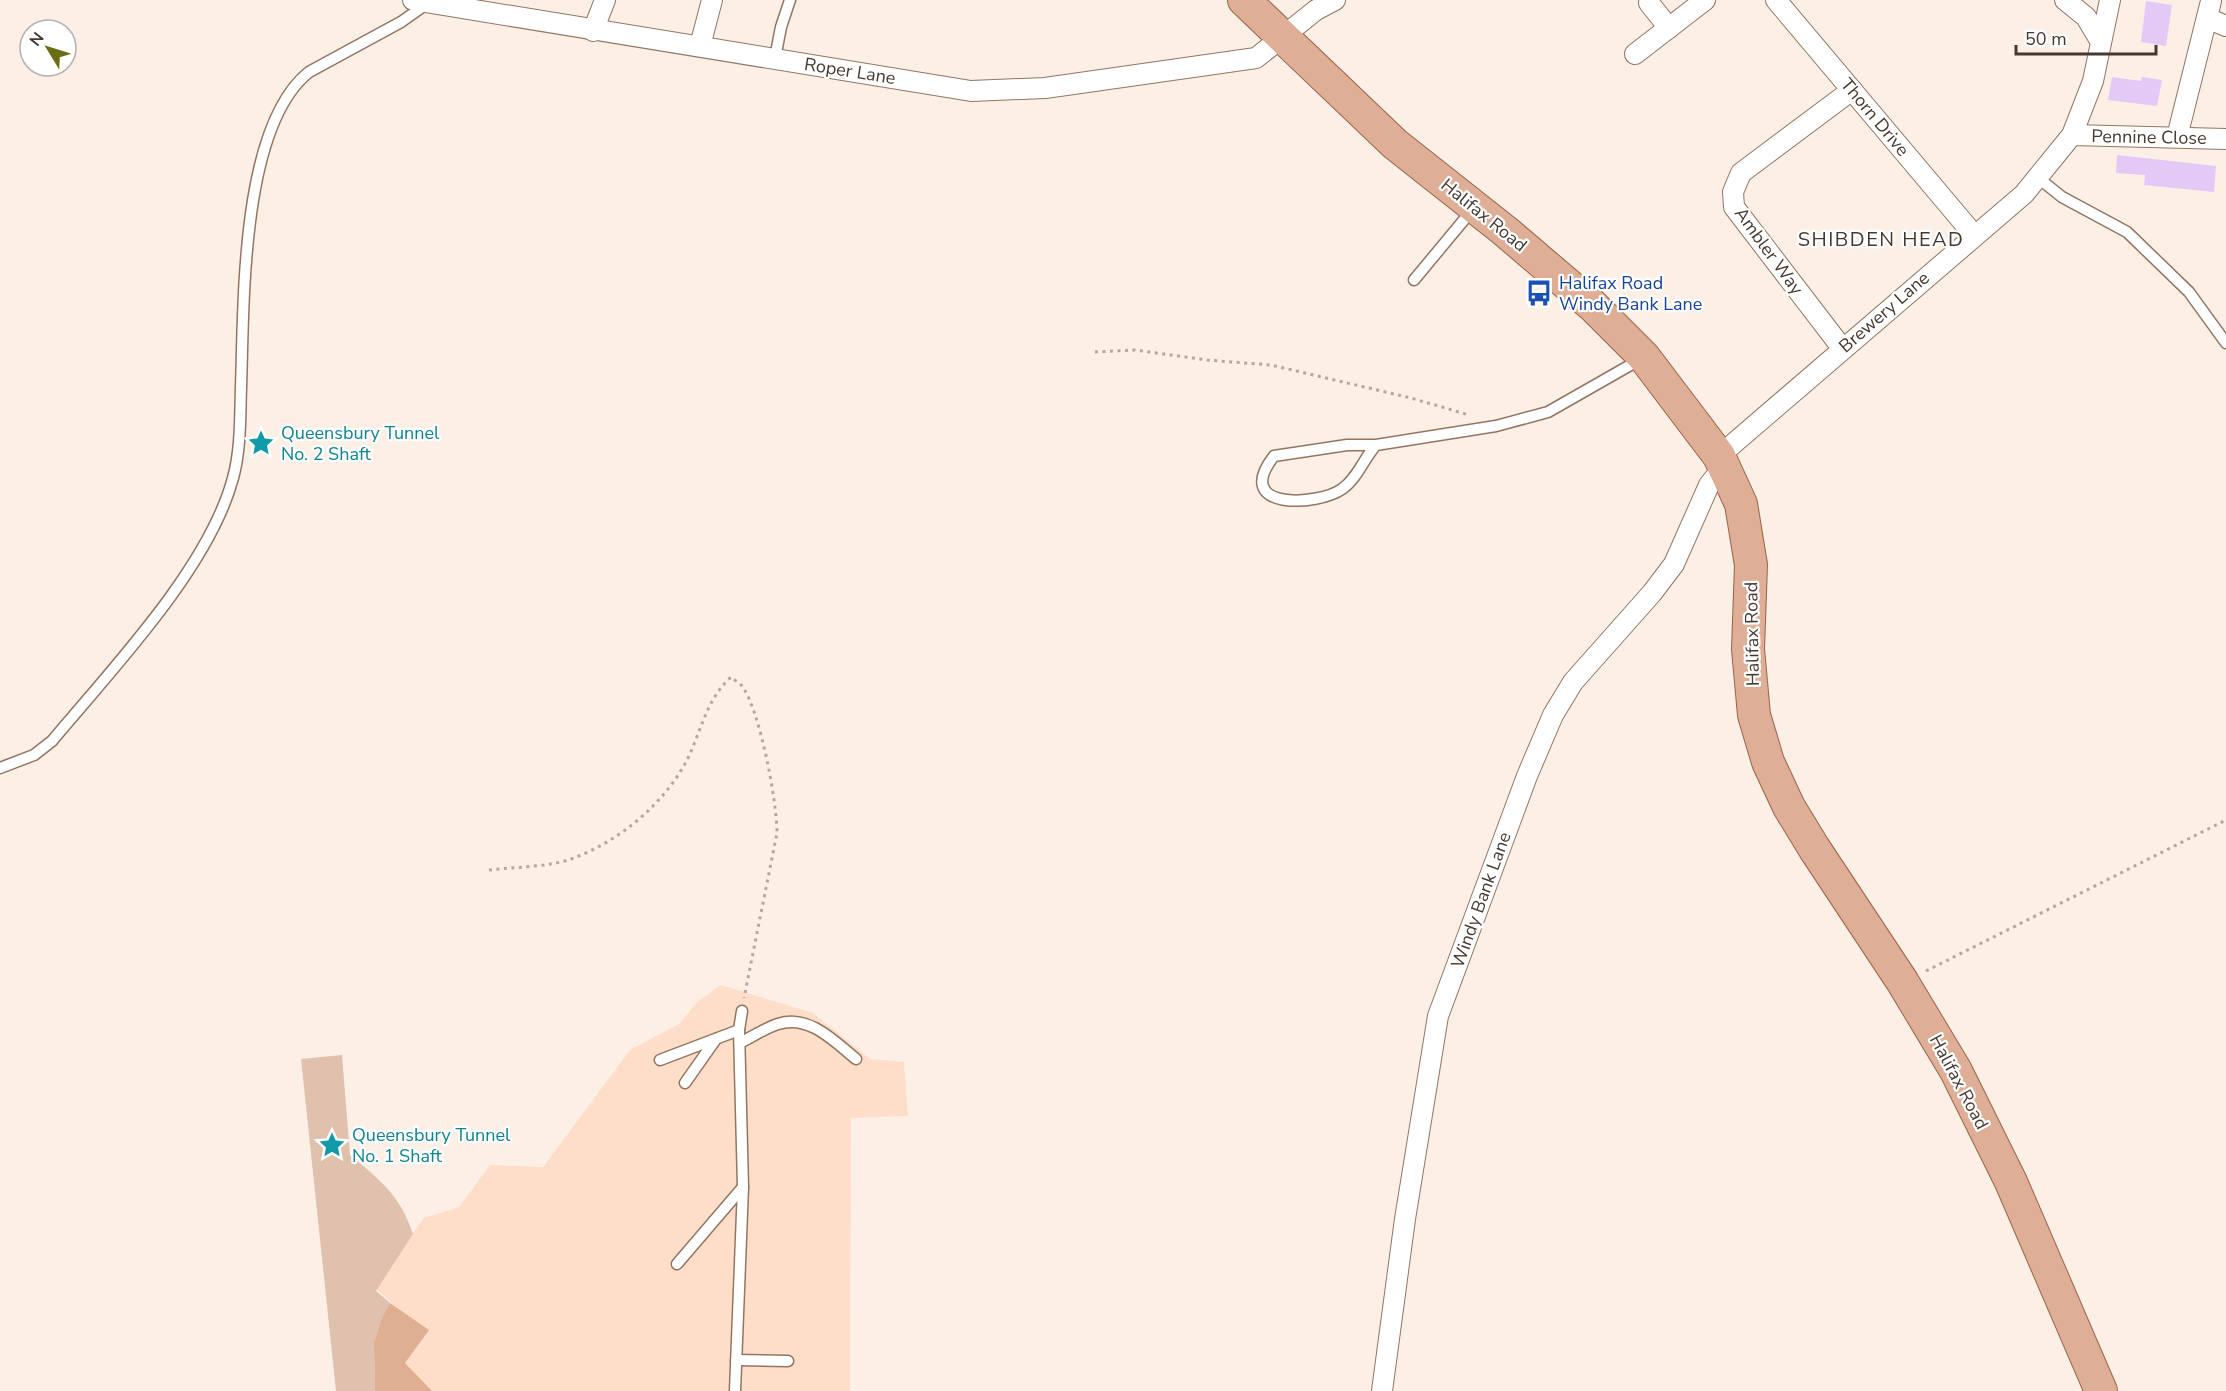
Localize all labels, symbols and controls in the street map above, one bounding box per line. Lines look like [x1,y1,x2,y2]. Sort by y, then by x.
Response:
north arrow [18,18,78,78]
scale bar [2016,18,2156,56]
text: 50 m [2025,27,2067,51]
text: N [25,28,49,51]
street label: Roper Lane [803,52,897,90]
street label: Thorn Drive [1835,73,1915,161]
street label: Pennine Close [2091,124,2207,150]
street label: Halifax Road [1436,173,1532,257]
street label: Ambler Way [1729,203,1809,300]
district label: SHIBDEN HEAD [1798,226,1964,253]
street label: Brewery Lane [1834,266,1934,358]
place label: Halifax Road Windy Bank Lane [1559,271,1702,316]
bus stop icon: Halifax Road Windy Bank Lane [1524,278,1554,308]
place label: Queensbury Tunnel No. 2 Shaft [281,421,440,466]
place icon: Queensbury Tunnel No. 2 Shaft [246,428,276,458]
street label: Halifax Road [1739,582,1765,686]
street label: Windy Bank Lane [1445,829,1517,971]
street label: Halifax Road [1924,1030,1994,1134]
place label: Queensbury Tunnel No. 1 Shaft [352,1123,511,1168]
place icon: Queensbury Tunnel No. 1 Shaft [317,1130,347,1160]

